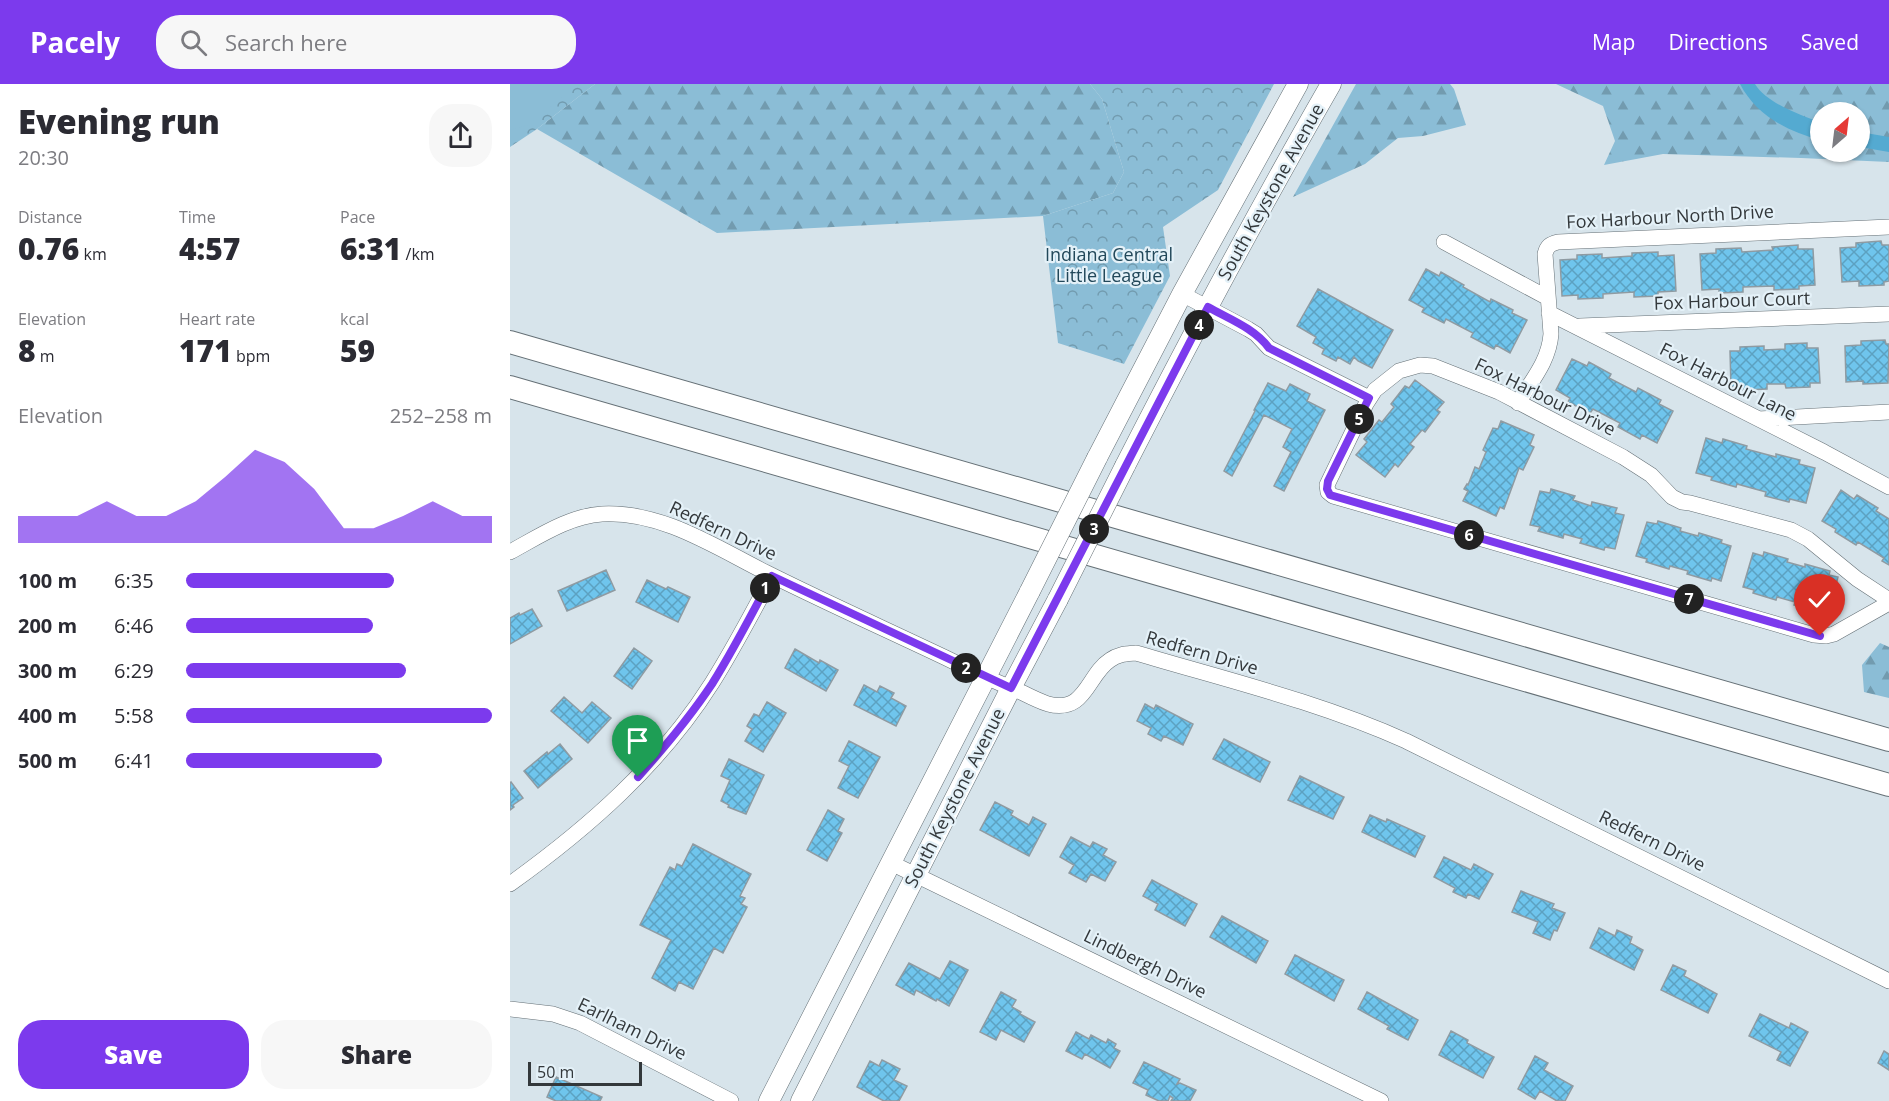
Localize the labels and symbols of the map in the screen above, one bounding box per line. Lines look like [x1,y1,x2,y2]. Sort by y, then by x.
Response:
street label: South Keystone Avenue [1212,99,1329,284]
north arrow [1810,102,1870,162]
street label: Fox Harbour North Drive [1566,199,1774,233]
park label: Indiana Central Little League [1045,242,1173,287]
street label: Fox Harbour Court [1653,285,1811,315]
pin: 4 [1184,310,1214,340]
street label: Fox Harbour Lane [1656,336,1801,426]
street label: Fox Harbour Drive [1471,352,1620,441]
pin: 5 [1344,404,1374,434]
street label: Redfern Drive [666,495,781,565]
pin: 3 [1079,514,1109,544]
pin: 6 [1454,520,1484,550]
pin: 1 [750,573,780,603]
pin [1794,574,1845,636]
pin: 7 [1674,584,1704,614]
street label: Redfern Drive [1143,625,1261,679]
pin: 2 [951,653,981,683]
street label: South Keystone Avenue [898,704,1010,891]
pin [612,715,663,777]
street label: Redfern Drive [1595,804,1710,876]
street label: Lindbergh Drive [1080,923,1211,1003]
street label: Earlham Drive [574,991,691,1065]
scale bar [528,1059,642,1086]

